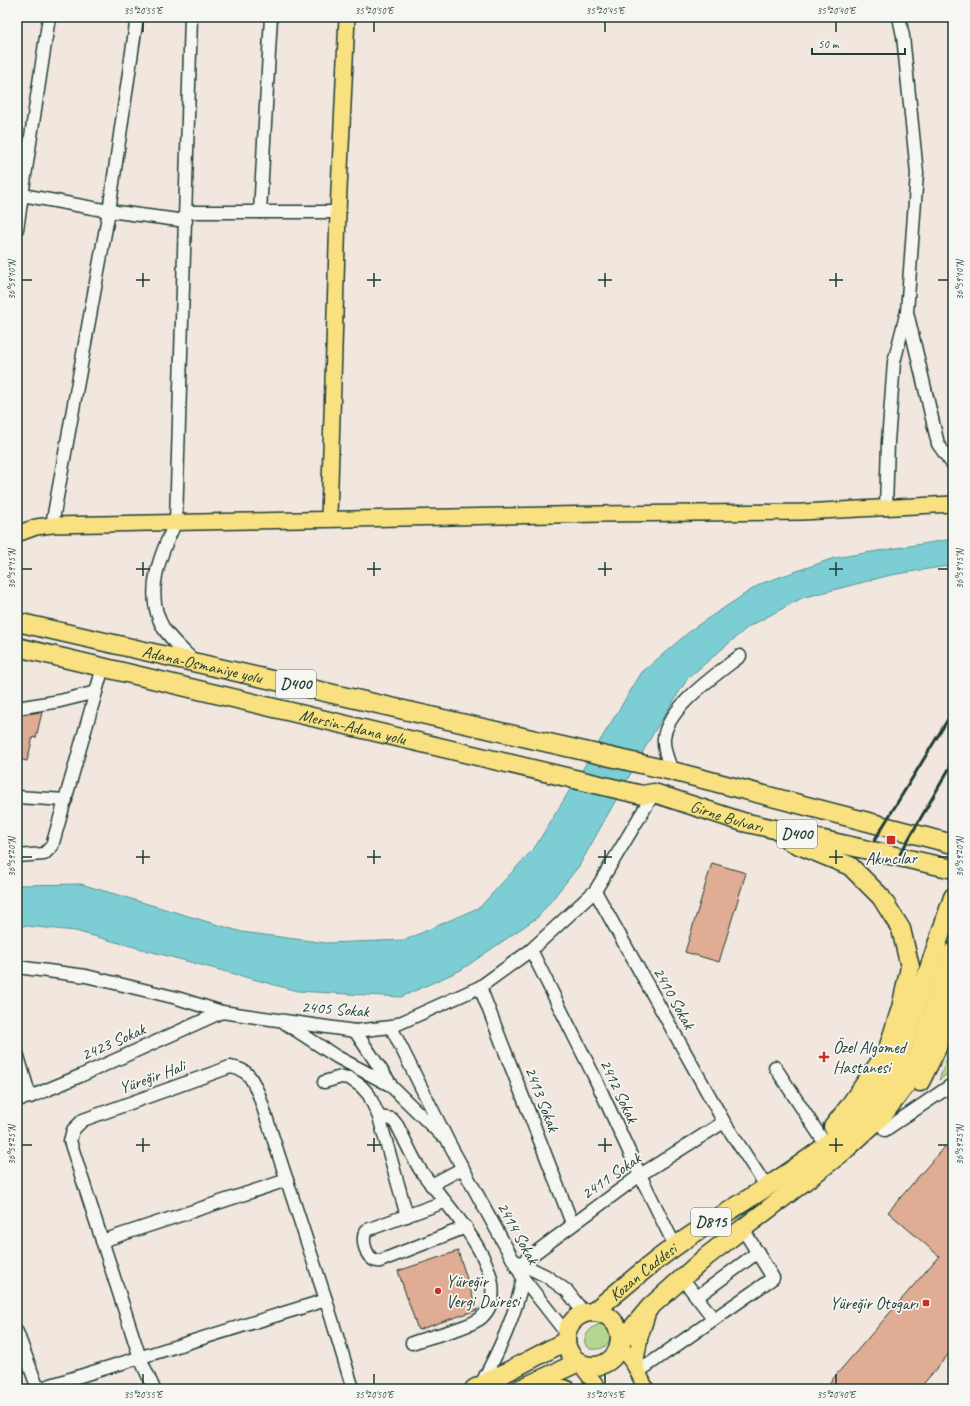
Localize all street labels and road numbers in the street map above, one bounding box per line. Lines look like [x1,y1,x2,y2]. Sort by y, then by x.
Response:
street label: Adana-Osmaniye yolu [140,640,266,688]
road number: D400 [276,670,316,698]
street label: Mersin-Adana yolu [298,704,410,750]
street label: Girne Bulvarı [688,795,766,837]
road number: D400 [777,820,817,848]
street label: 2410 Sokak [648,963,701,1034]
street label: 2405 Sokak [300,996,371,1022]
street label: 2423 Sokak [78,1018,150,1065]
street label: Yüreğir Hali [116,1054,190,1099]
street label: 2412 Sokak [595,1056,644,1128]
street label: 2413 Sokak [520,1063,565,1136]
street label: 2411 Sokak [577,1147,646,1204]
street label: 2414 Sokak [492,1198,545,1269]
road number: D815 [691,1208,731,1236]
street label: Kozan Caddesi [605,1237,682,1305]

